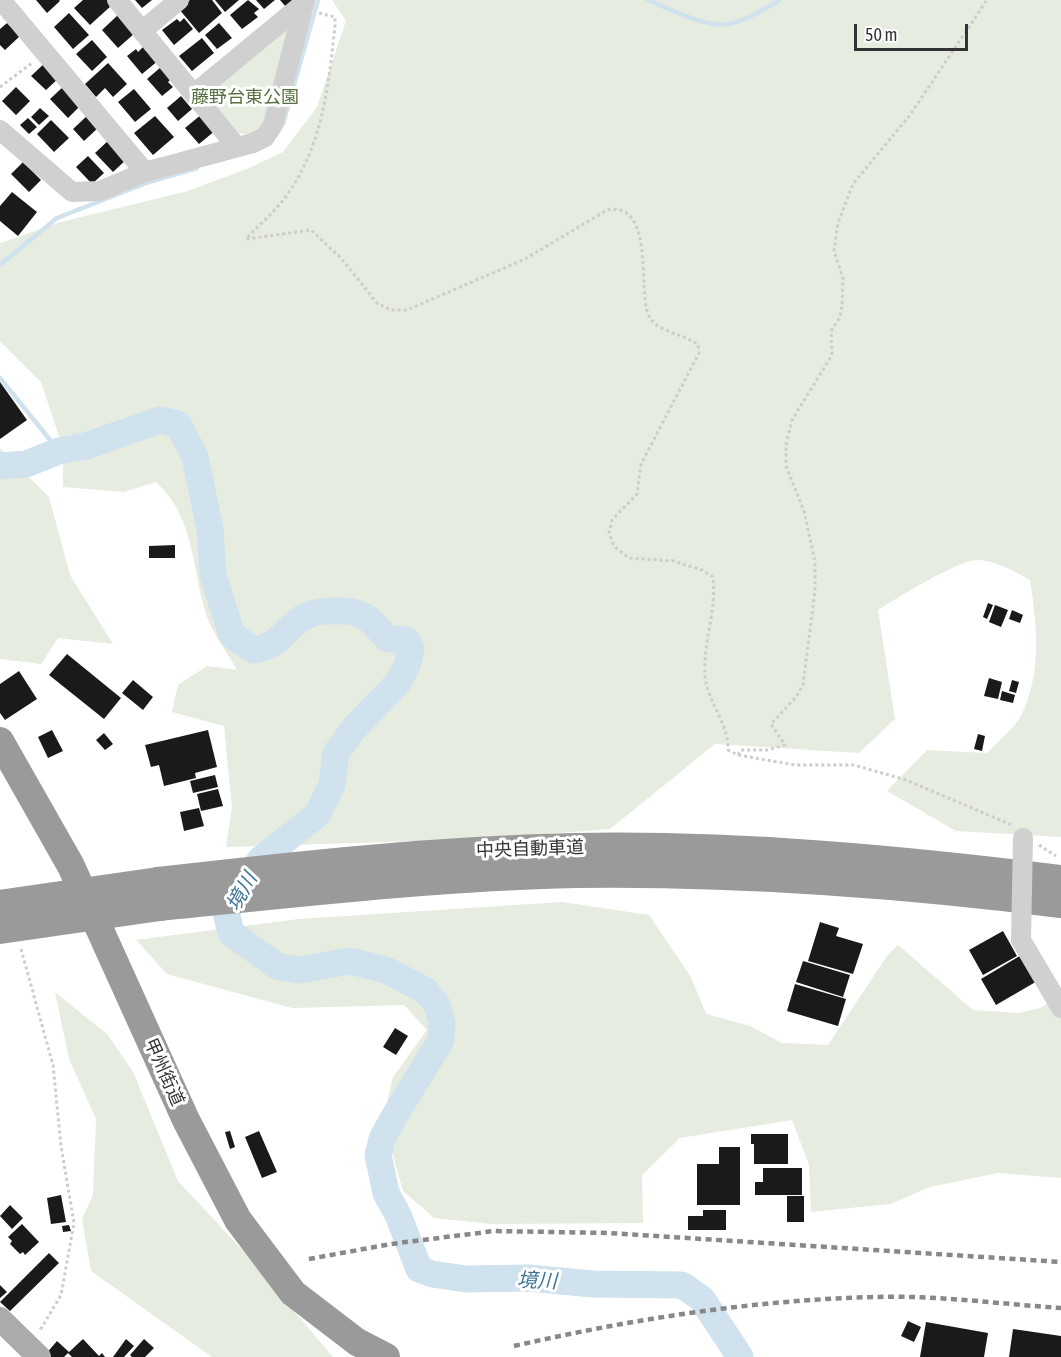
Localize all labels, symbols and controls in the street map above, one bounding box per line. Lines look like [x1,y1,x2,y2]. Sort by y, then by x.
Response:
scale bar [857,12,971,50]
text: 50 m [865,24,897,45]
park label: 藤野台東公園 [191,86,299,108]
street label: 中央自動車道 [476,836,584,862]
water label: 境川 [222,869,262,915]
street label: 甲州街道 [139,1035,189,1109]
water label: 境川 [517,1268,557,1294]

